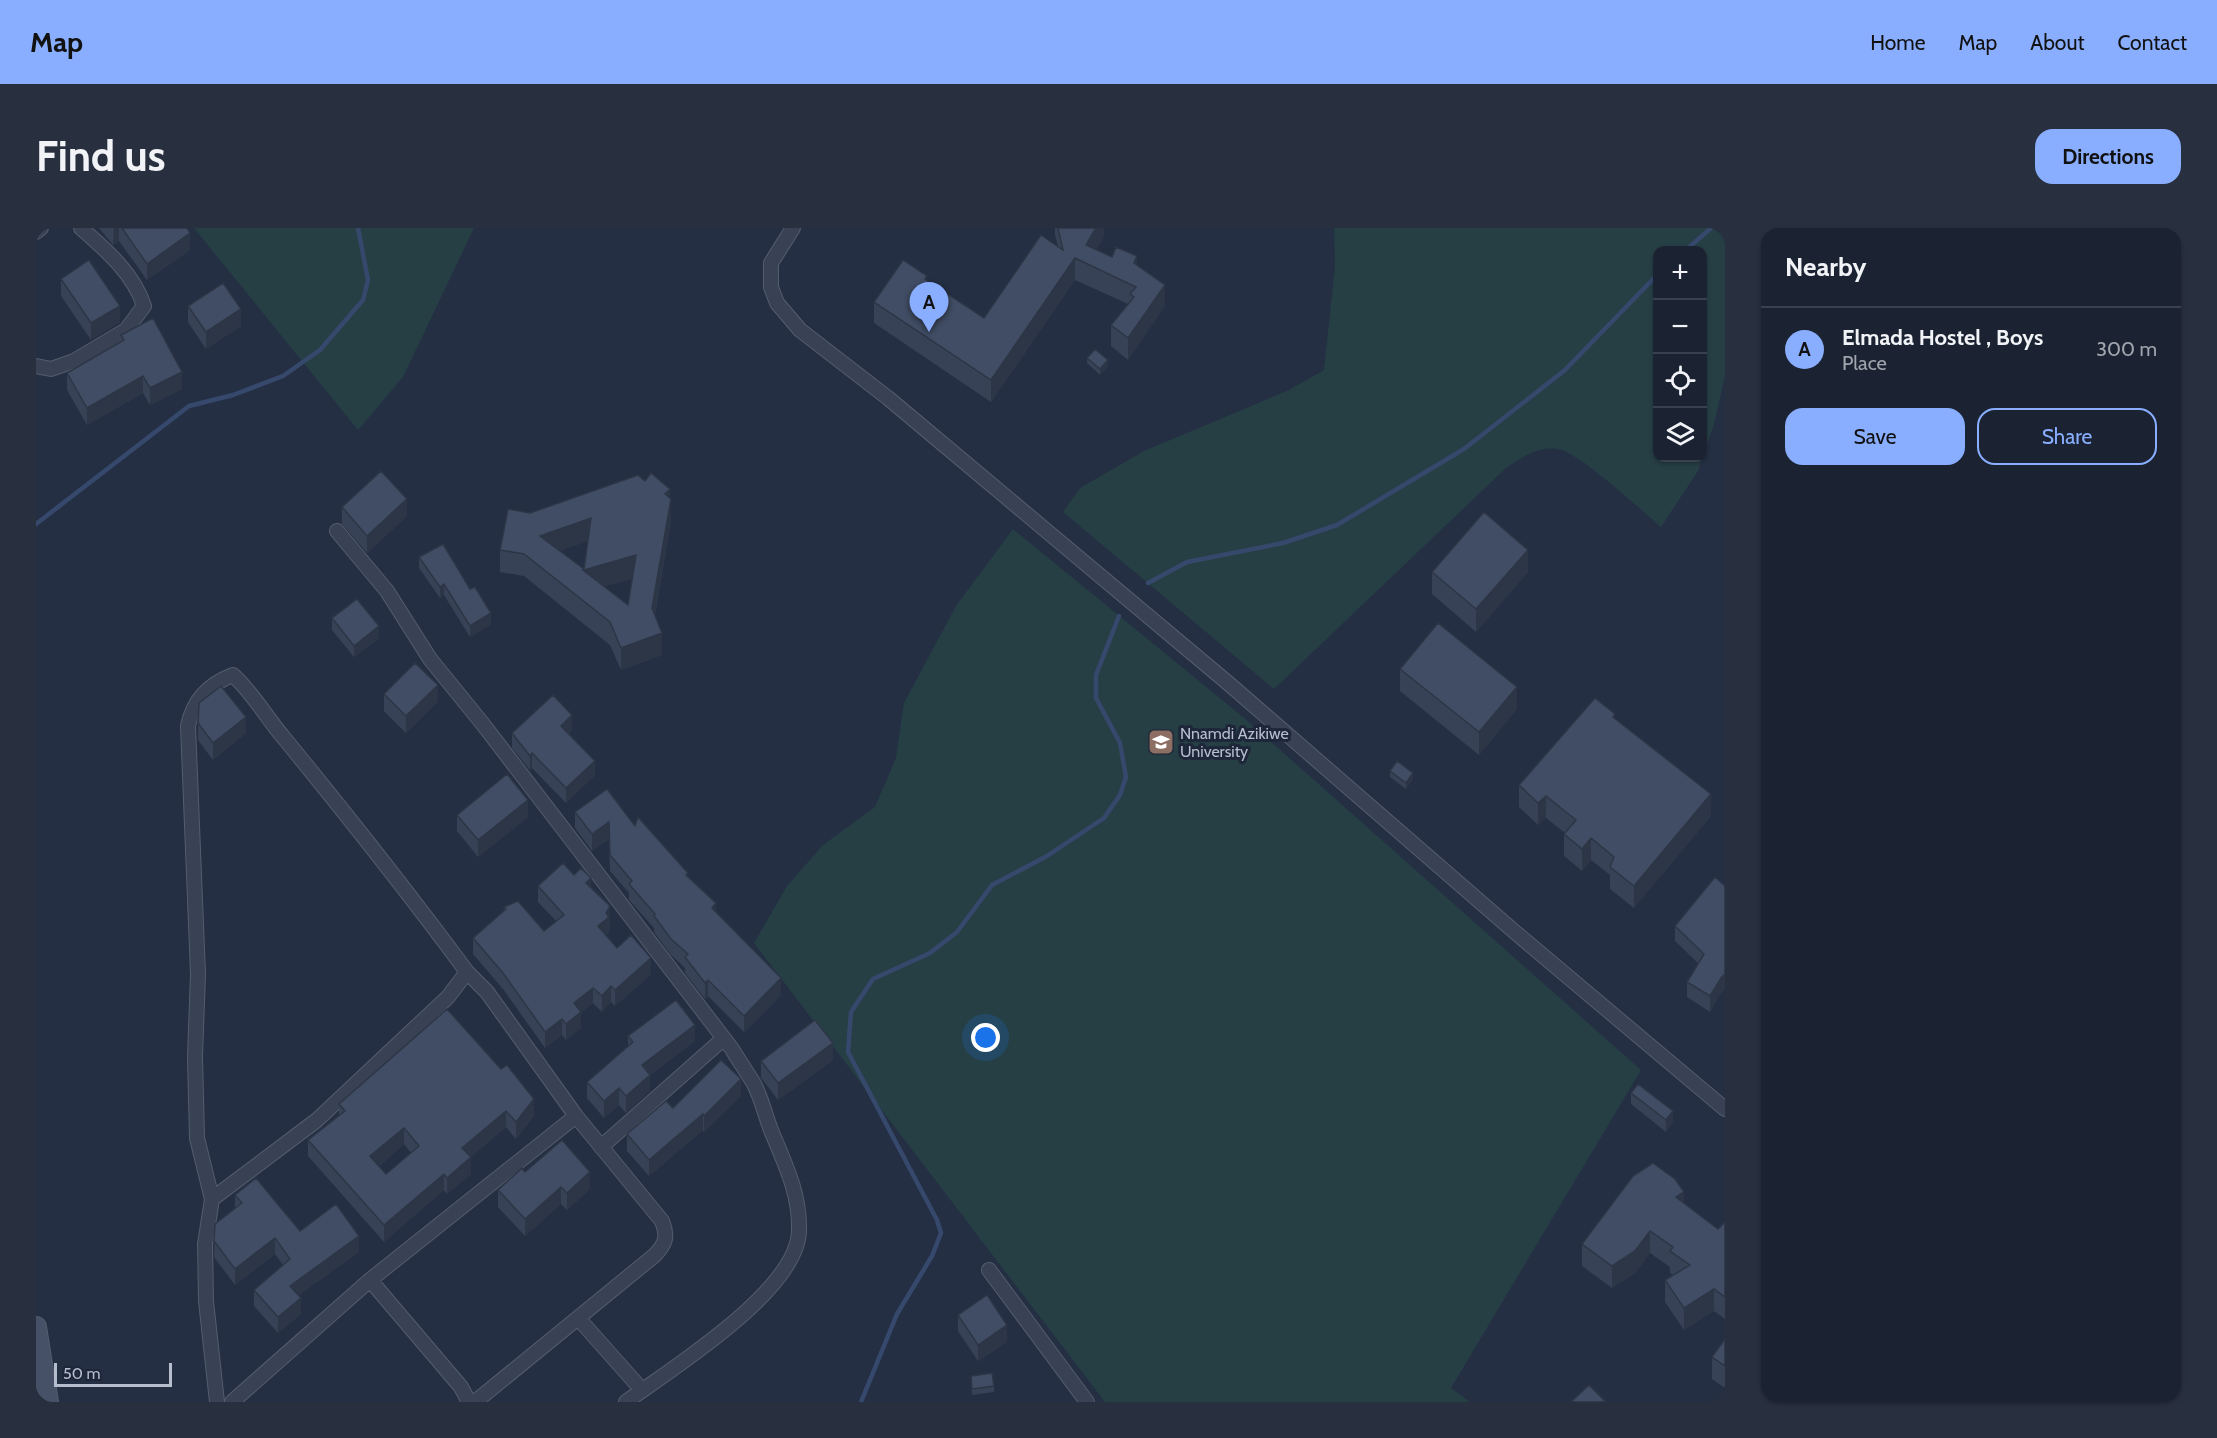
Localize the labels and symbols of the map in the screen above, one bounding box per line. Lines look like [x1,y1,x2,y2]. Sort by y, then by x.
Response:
pin: A [910,282,948,332]
place label: Nnamdi Azikiwe University [1180,724,1289,761]
school or university icon: Nnamdi Azikiwe University [1146,727,1176,757]
your location [971,1023,1000,1052]
scale bar [54,1360,172,1388]

